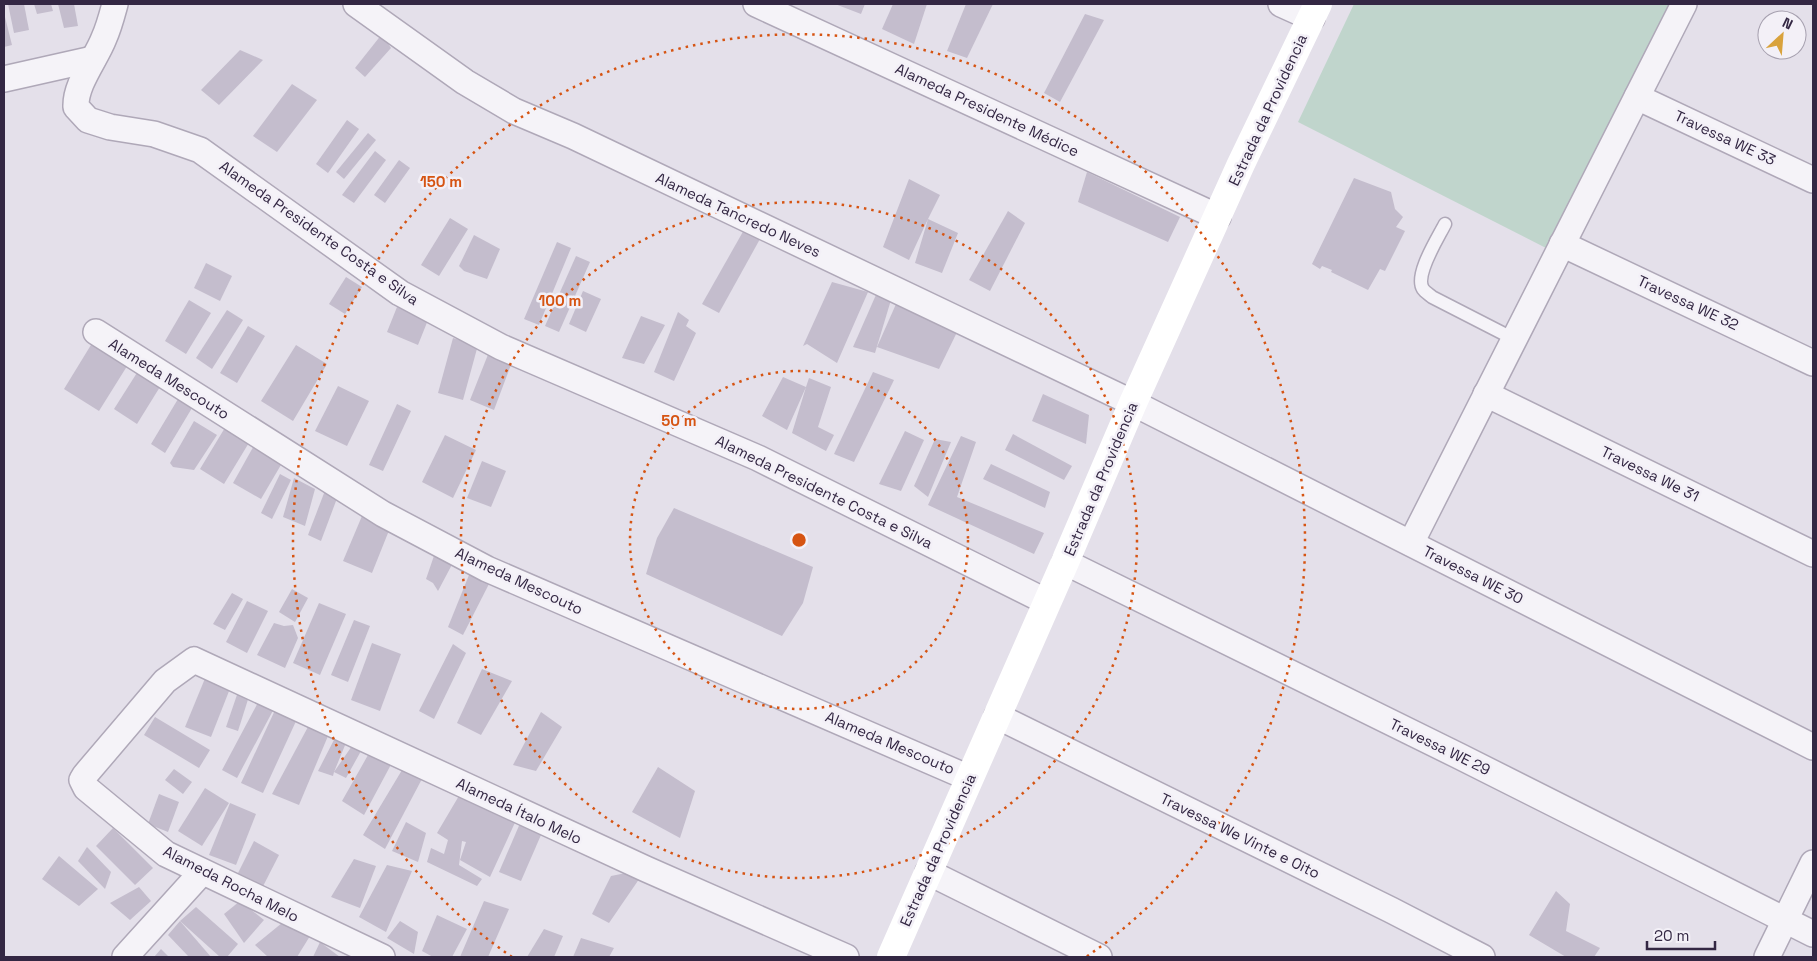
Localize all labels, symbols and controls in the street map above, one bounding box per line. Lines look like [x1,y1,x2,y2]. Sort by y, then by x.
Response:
north arrow [1757,10,1807,60]
text: N [1780,13,1796,33]
street label: Estrada da Providencia [1224,31,1311,189]
street label: Alameda Presidente Médice [892,59,1082,161]
street label: Travessa WE 33 [1672,106,1779,169]
street label: Alameda Presidente Costa e Silva [216,156,423,309]
street label: Alameda Tancredo Neves [653,168,824,261]
text: 150 m [420,172,462,191]
street label: Travessa WE 32 [1635,271,1742,334]
text: 100 m [539,291,581,310]
street label: Alameda Mescouto [105,334,233,423]
street label: Estrada da Providencia [1059,399,1142,559]
text: 50 m [661,411,697,430]
street label: Alameda Presidente Costa e Silva [713,431,936,553]
street label: Travessa We 31 [1598,442,1702,506]
centre of rings [790,531,808,549]
street label: Travessa WE 30 [1420,541,1527,608]
street label: Alameda Mescouto [452,543,586,618]
street label: Alameda Mescouto [823,707,958,778]
street label: Travessa WE 29 [1387,714,1494,779]
street label: Estrada da Providencia [895,770,980,929]
street label: Alameda Ítalo Melo [453,773,585,848]
street label: Travessa We Vinte e Oito [1157,789,1323,882]
street label: Alameda Rocha Melo [160,841,302,926]
scale bar [1647,918,1714,950]
text: 20 m [1654,926,1689,945]

